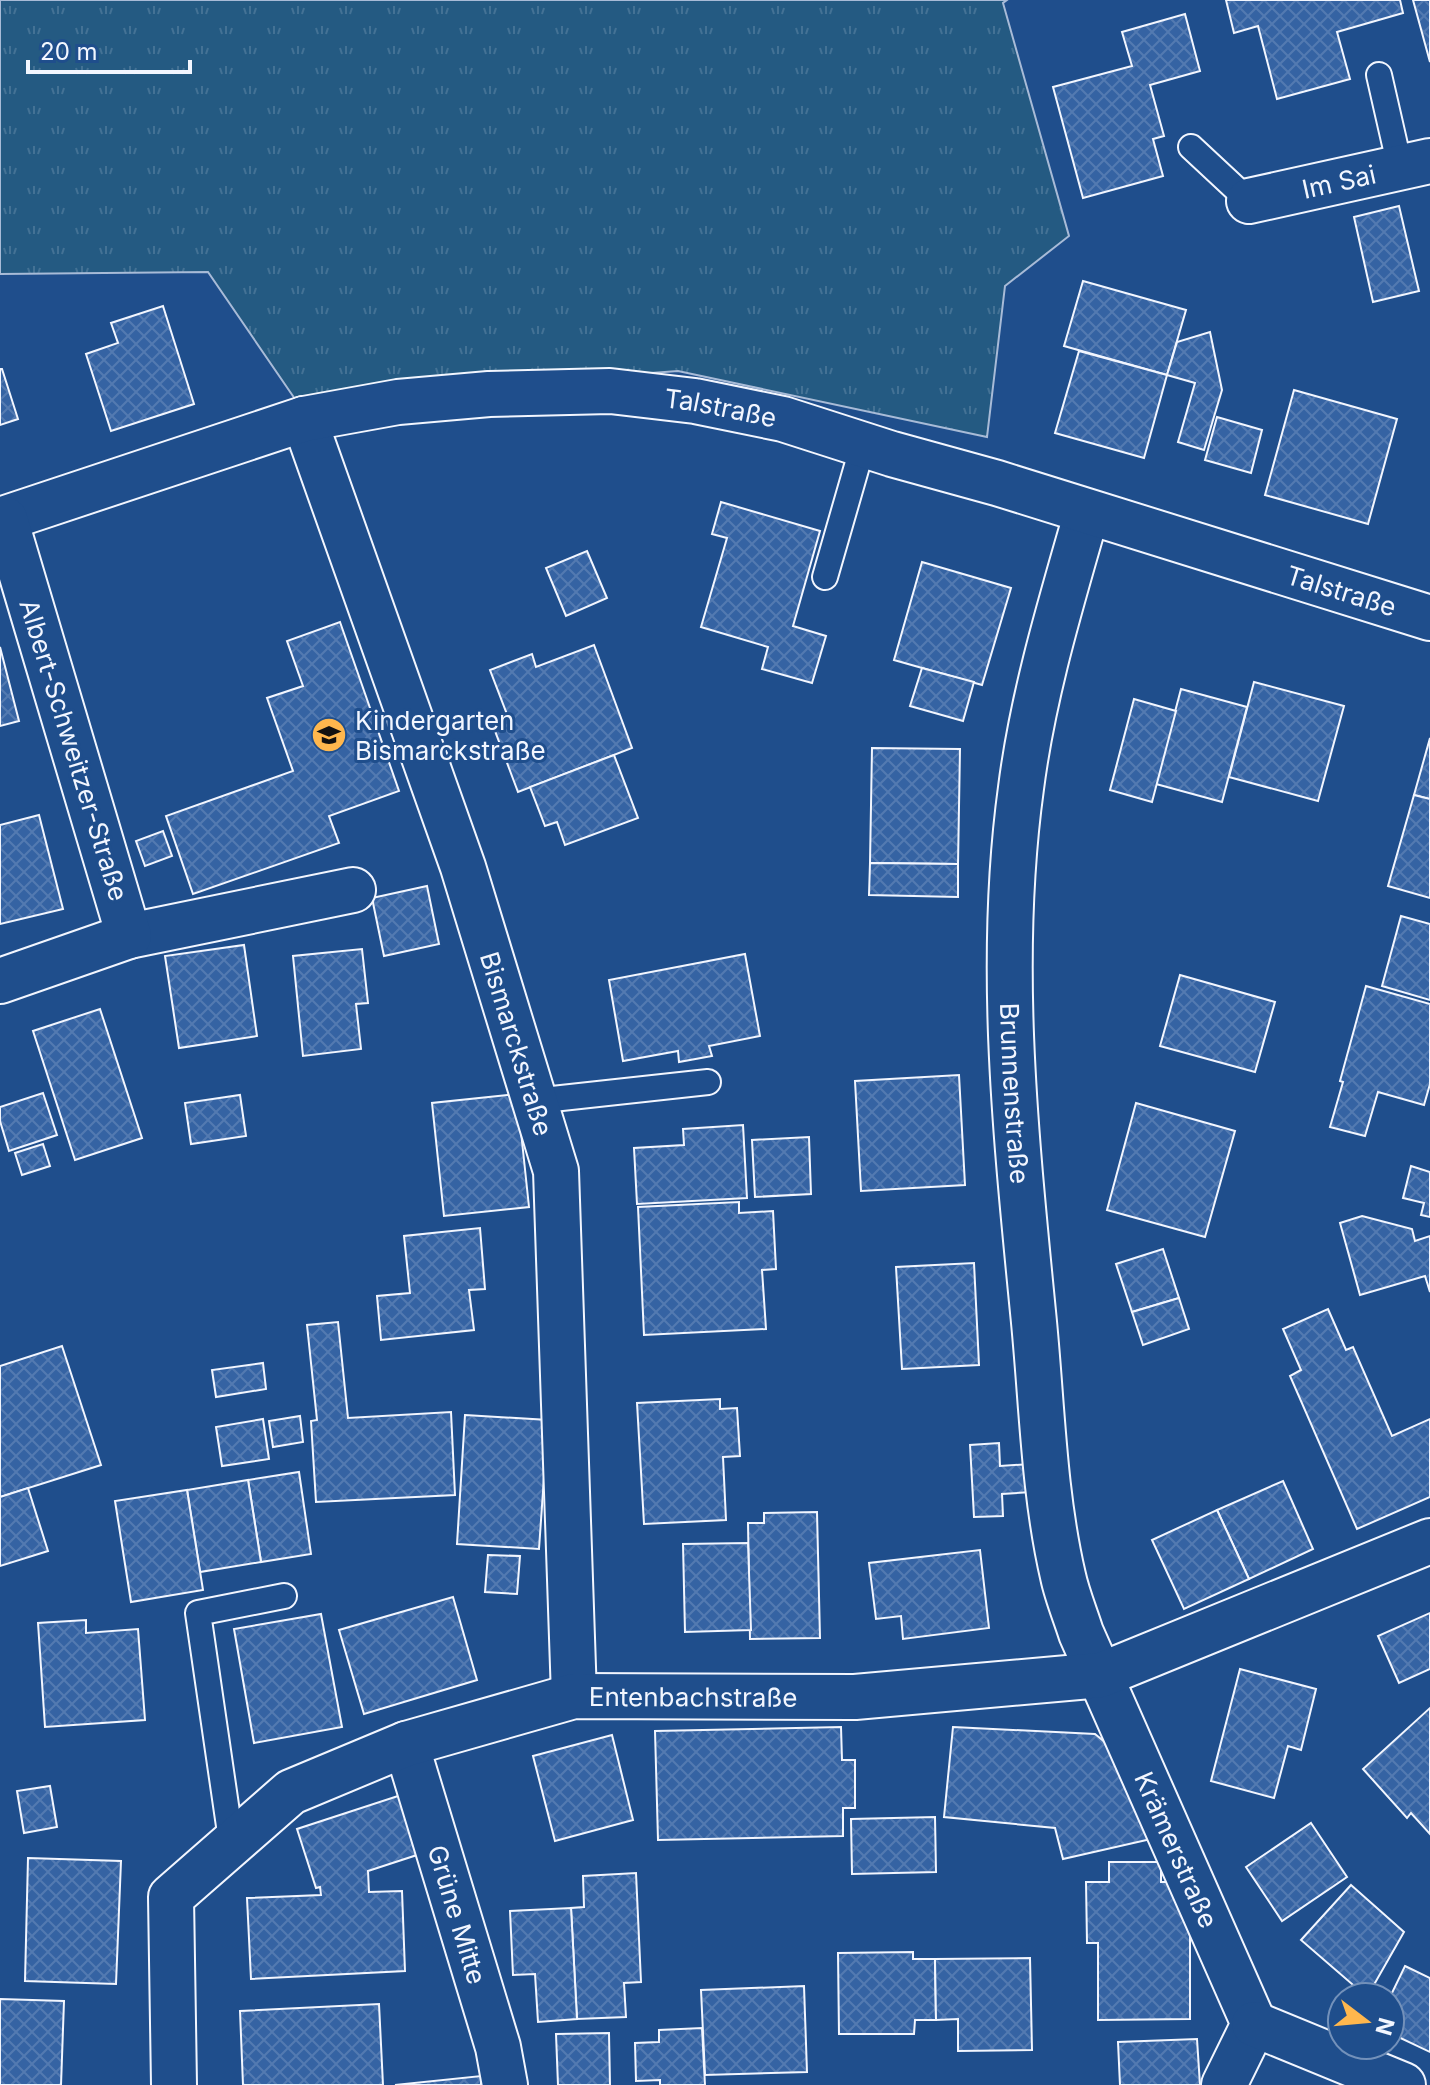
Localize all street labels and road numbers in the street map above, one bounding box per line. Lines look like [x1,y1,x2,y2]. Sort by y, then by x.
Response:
street label: Im Sai [1299,158,1379,204]
street label: Talstraße [663,382,779,433]
street label: Talstraße [1283,559,1400,622]
street label: Albert-Schweitzer-Straße [13,595,135,905]
street label: Bismarckstraße [474,948,560,1139]
street label: Brunnenstraße [995,1002,1036,1185]
street label: Entenbachstraße [589,1681,798,1712]
street label: Krämerstraße [1129,1767,1225,1932]
street label: Grüne Mitte [422,1841,493,1988]

